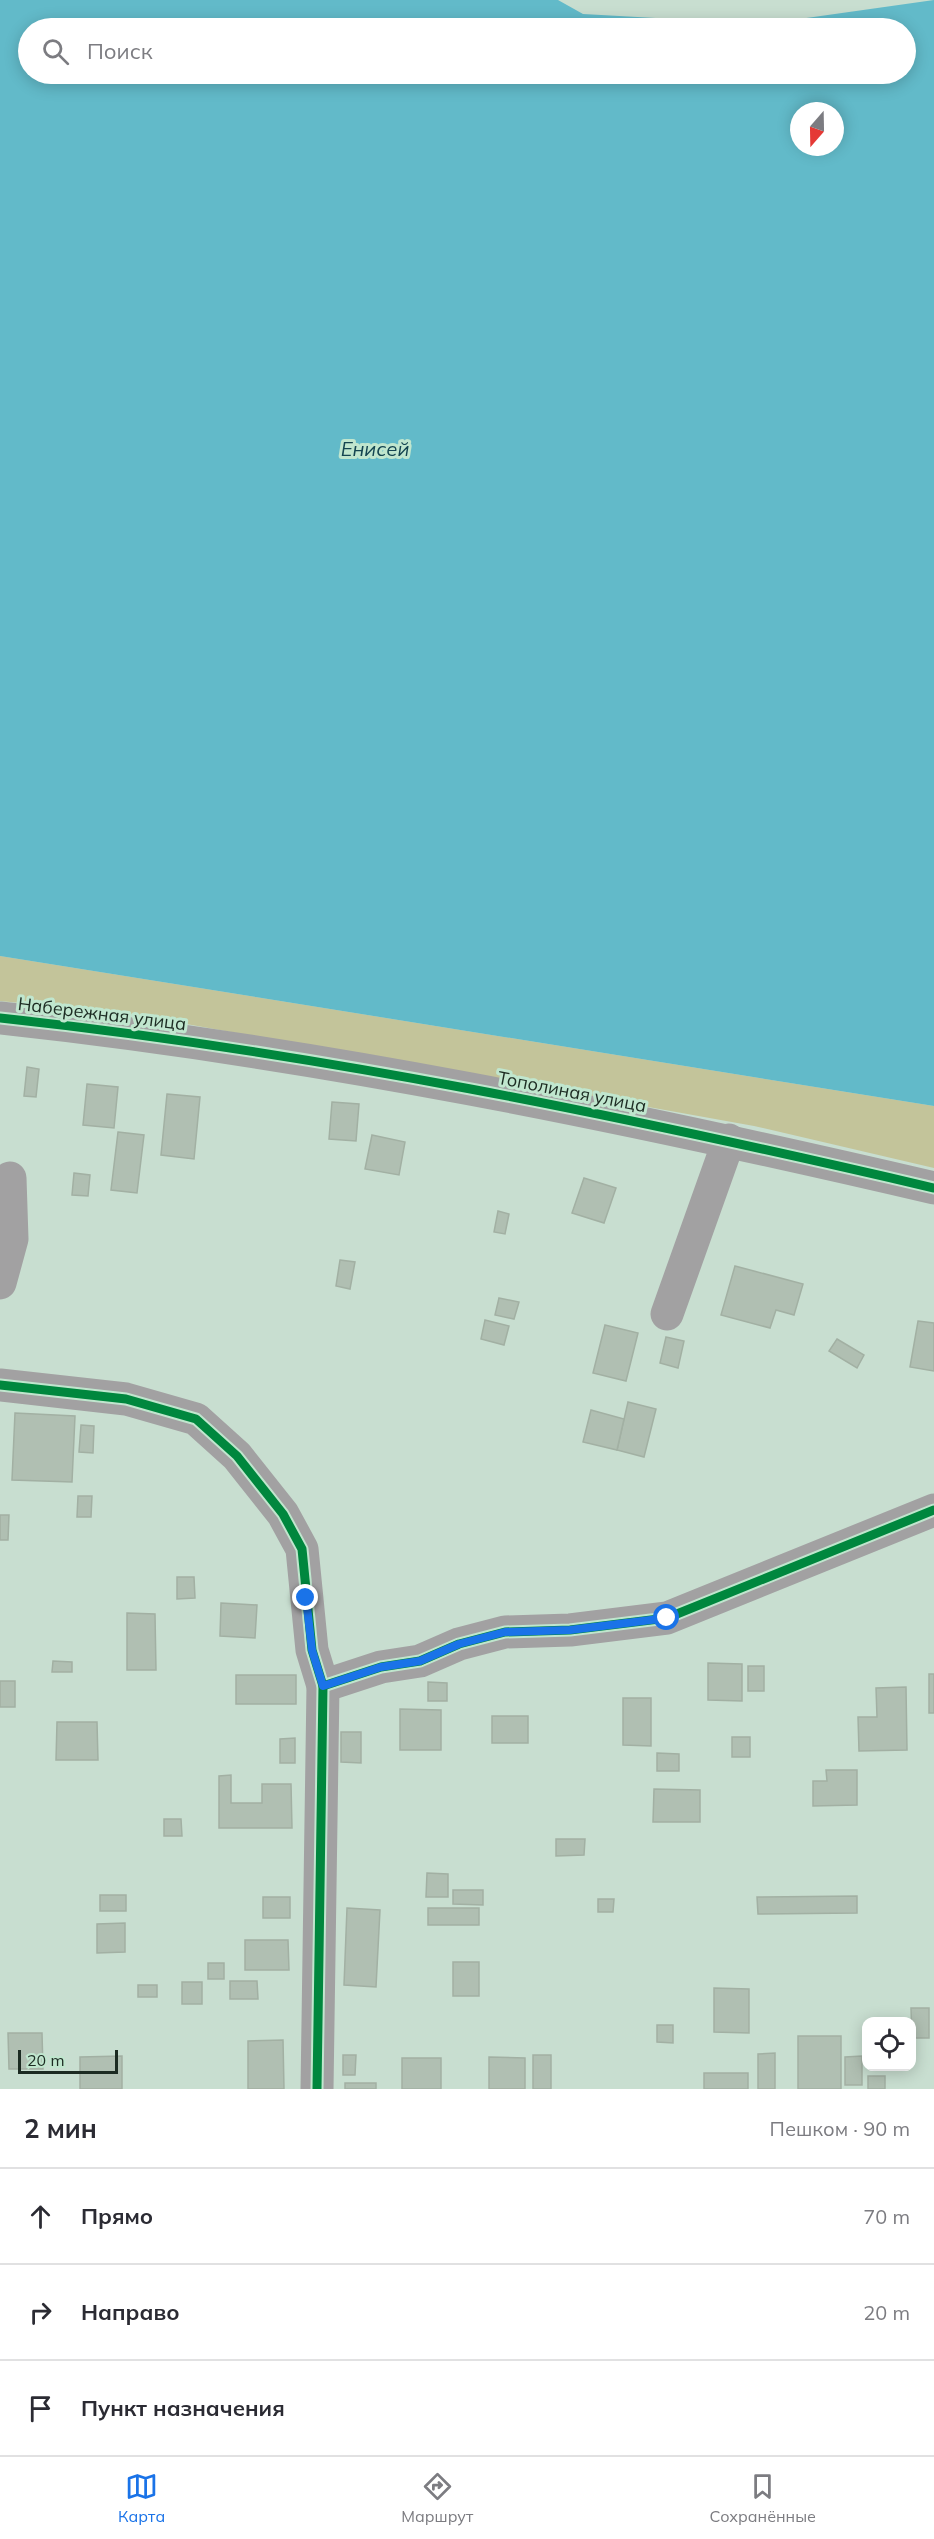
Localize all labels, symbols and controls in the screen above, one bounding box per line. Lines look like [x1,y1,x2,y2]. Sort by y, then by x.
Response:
search box [18,18,916,84]
icon: search [39,35,72,68]
text: Поиск [87,37,153,65]
north arrow [790,102,844,156]
water label: Енисей [341,436,409,461]
street label: Набережная улица [17,992,188,1035]
street label: Тополиная улица [496,1066,648,1117]
route end [292,1584,318,1610]
route start [653,1604,679,1630]
map controls [862,2017,916,2071]
button: locate [862,2017,916,2071]
scale bar [18,2047,118,2074]
text: 20 m [27,2050,64,2070]
text: 2 мин [24,2112,97,2145]
text: Пешком · 90 m [770,2116,910,2141]
icon: ahead [24,2200,57,2233]
text: Прямо [81,2202,153,2230]
text: 70 m [863,2204,910,2229]
icon: right [24,2296,57,2329]
text: Направо [81,2298,179,2326]
text: 20 m [863,2300,910,2325]
icon: arrive [24,2392,57,2425]
text: Пункт назначения [81,2394,285,2422]
tab: Карта [118,2470,165,2526]
tab: Маршрут [401,2470,473,2526]
tab: Сохранённые [709,2470,816,2526]

